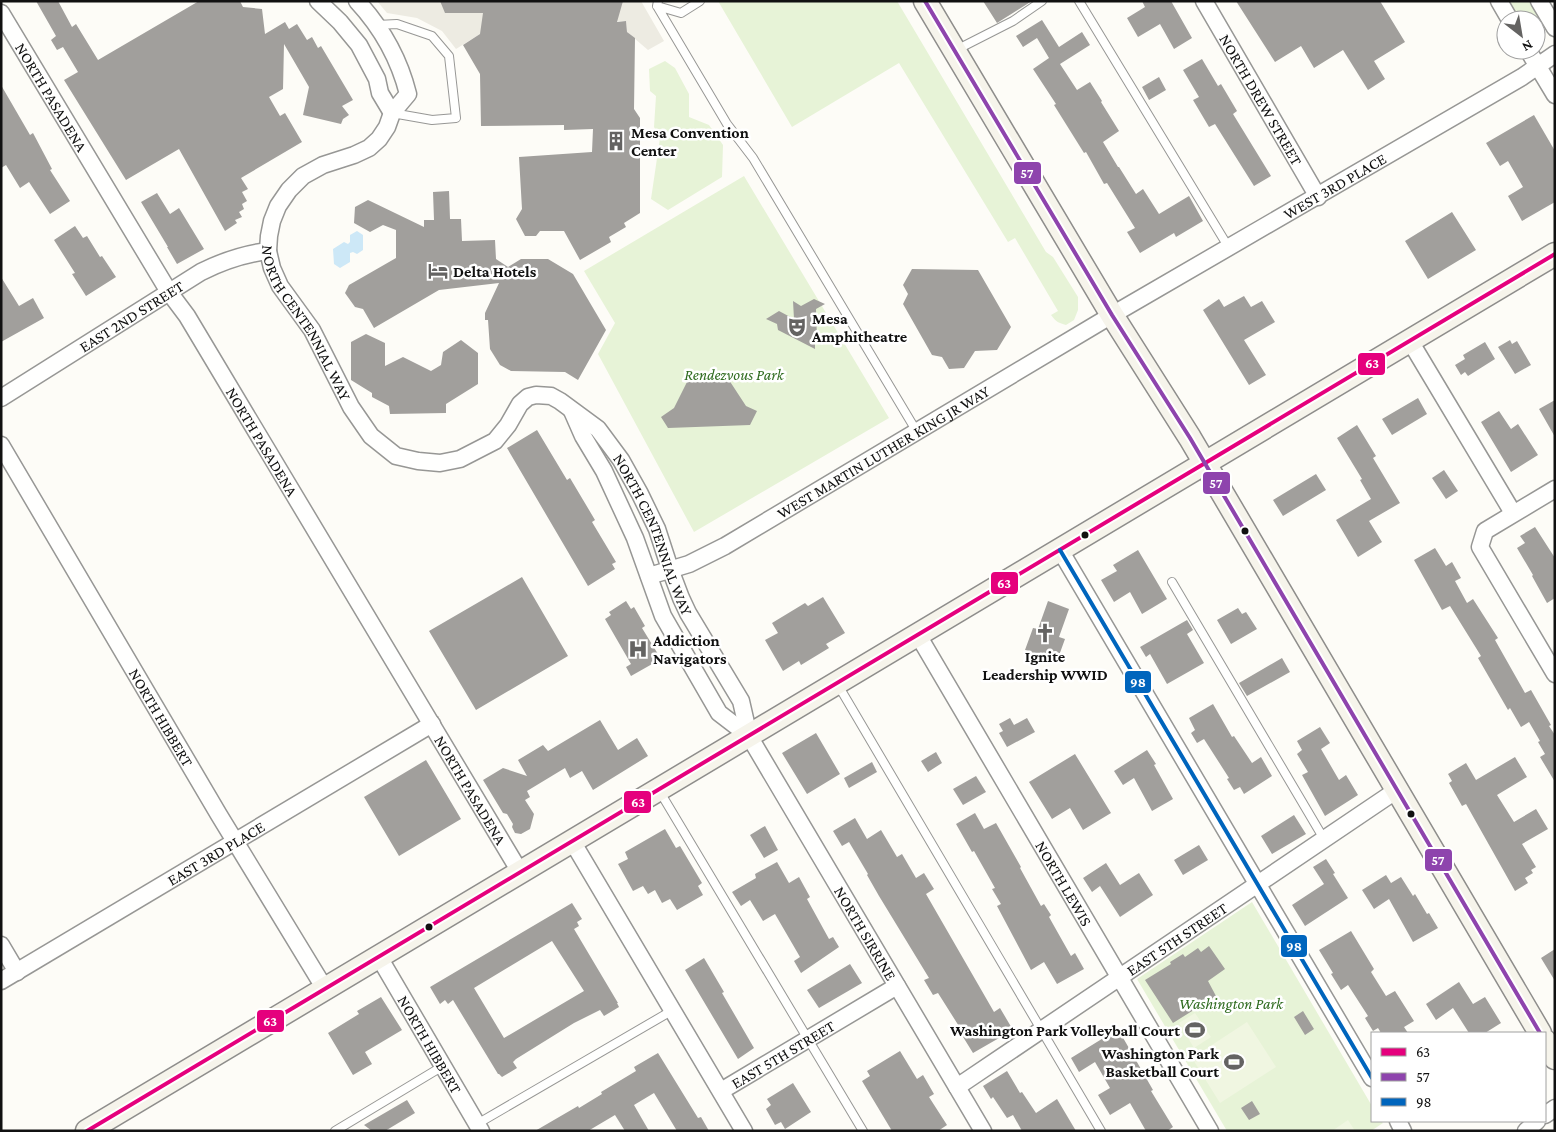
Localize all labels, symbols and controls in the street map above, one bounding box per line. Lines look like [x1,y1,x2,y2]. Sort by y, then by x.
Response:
north arrow [1496,10,1546,60]
street label: NORTH DREW STREET [1216,31,1306,169]
text: N [1519,37,1536,56]
street label: NORTH PASADENA [12,40,91,155]
place label: Mesa Convention Center [631,124,749,159]
building icon: Mesa Convention Center [605,130,627,152]
street label: WEST 3RD PLACE [1280,150,1389,223]
line badge: 57 [1013,161,1042,185]
text: 57 [1020,165,1034,181]
street label: NORTH CENTENNIAL WAY [259,245,354,404]
hotel icon: Delta Hotels [427,260,449,282]
place label: Delta Hotels [453,263,537,280]
street label: EAST 2ND STREET [76,277,187,355]
place label: Mesa Amphitheatre [811,310,908,345]
theatre icon: Mesa Amphitheatre [786,316,808,338]
line badge: 63 [1357,352,1386,376]
text: 63 [1365,355,1379,371]
park label: Rendezvous Park [684,366,785,383]
street label: WEST MARTIN LUTHER KING JR WAY [774,382,993,522]
street label: NORTH PASADENA [223,384,301,500]
street label: NORTH CENTENNIAL WAY [610,450,696,618]
line badge: 57 [1202,471,1231,495]
text: 57 [1209,475,1223,491]
unlabelled marker [1240,526,1250,536]
unlabelled marker [1080,530,1090,540]
line badge: 63 [990,571,1019,595]
text: 63 [997,575,1011,591]
church icon: Ignite Leadership WWID [1034,622,1056,644]
place label: Addiction Navigators [652,632,727,667]
hospital icon: Addiction Navigators [627,638,649,660]
place label: Ignite Leadership WWID [982,648,1108,683]
street label: NORTH HIBBERT [126,666,197,770]
line badge: 98 [1124,670,1152,694]
text: 98 [1130,674,1146,690]
street label: NORTH PASADENA [431,733,510,848]
line badge: 63 [623,790,652,814]
text: 63 [631,794,645,810]
unlabelled marker [1406,809,1416,819]
street label: EAST 3RD PLACE [164,818,268,889]
street label: NORTH LEWIS [1032,838,1095,929]
line badge: 57 [1424,848,1453,872]
text: 57 [1431,852,1445,868]
street label: NORTH SIRRINE [831,883,900,984]
street label: EAST 5TH STREET [1123,899,1231,979]
unlabelled marker [424,922,434,932]
line badge: 98 [1280,934,1308,958]
text: 98 [1286,938,1302,954]
street label: NORTH HIBBERT [394,992,465,1097]
park label: Washington Park [1179,995,1284,1013]
line badge: 63 [256,1009,285,1033]
text: 63 [263,1013,277,1029]
street label: EAST 5TH STREET [728,1017,838,1092]
sports icon: Washington Park Volleyball Court [1184,1019,1206,1041]
place label: Washington Park Volleyball Court [949,1022,1180,1039]
legend [1371,1032,1546,1122]
text: 63 [1416,1044,1430,1060]
place label: Washington Park Basketball Court [1101,1045,1219,1080]
sports icon: Washington Park Basketball Court [1223,1051,1245,1073]
text: 57 [1416,1069,1430,1085]
text: 98 [1416,1094,1432,1110]

